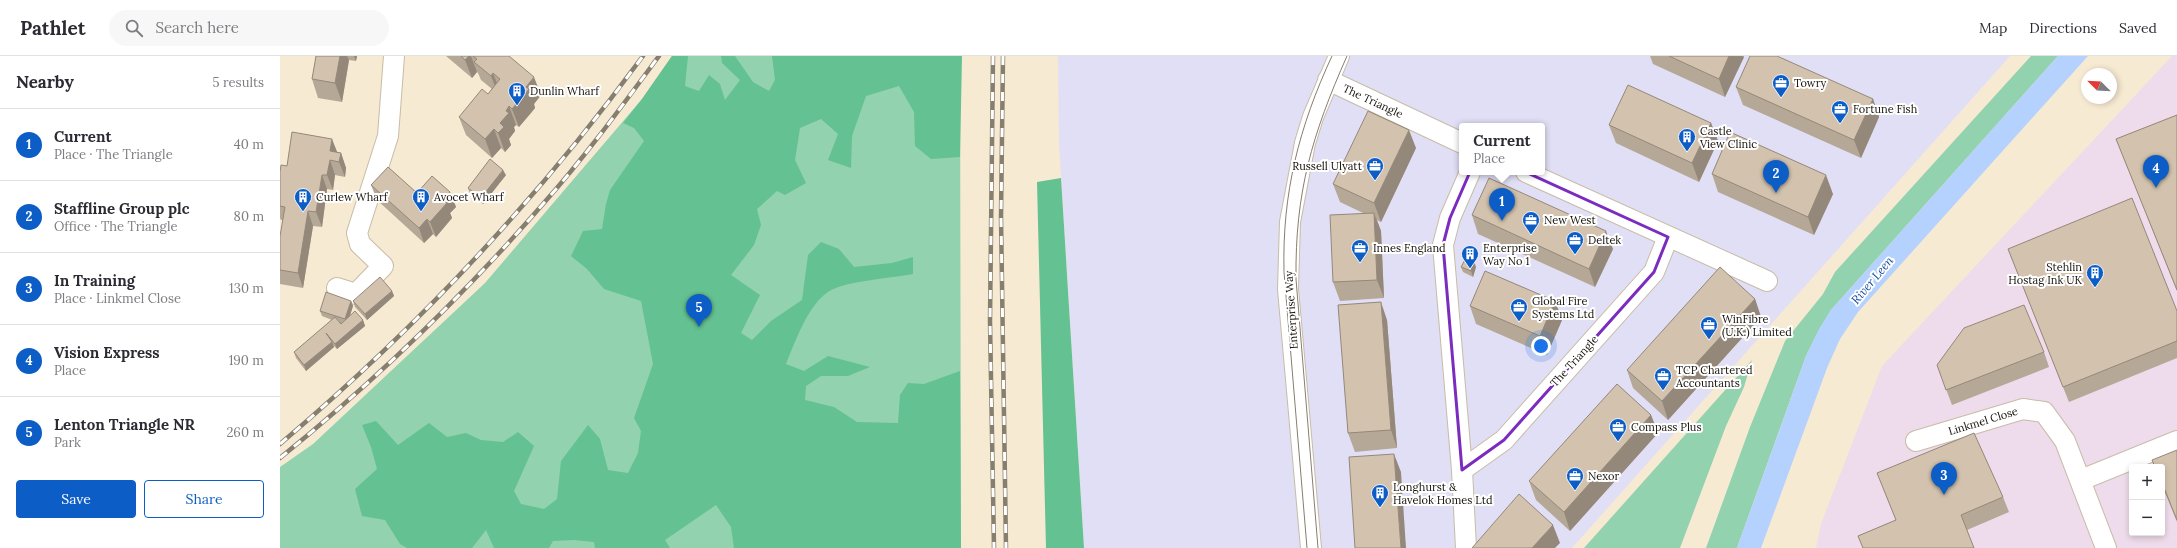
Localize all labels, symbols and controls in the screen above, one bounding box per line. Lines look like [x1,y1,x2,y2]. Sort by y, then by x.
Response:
search box [109,10,389,46]
text: Pathlet [20,16,85,40]
icon: search [123,17,145,39]
text: Search here [155,18,239,37]
text: Map [1979,19,2007,37]
text: Directions [2029,19,2097,37]
text: Saved [2119,19,2157,37]
north arrow [2081,68,2117,104]
text: Nearby [16,71,74,93]
office icon: Towry [1771,73,1791,98]
text: 5 results [213,74,264,91]
place label: Towry [1794,76,1827,90]
building icon: Dunlin Wharf [507,81,527,106]
street label: The Triangle [1341,81,1405,121]
place label: Dunlin Wharf [530,84,600,98]
office icon: Fortune Fish [1830,99,1850,124]
place label: Fortune Fish [1853,102,1918,116]
popup [1459,123,1545,175]
place label: Castle View Clinic [1699,124,1757,151]
text: Current [54,127,112,146]
building icon: Castle View Clinic [1677,127,1697,152]
text: Current [1473,131,1531,150]
text: 1 [26,136,32,153]
text: 40 m [234,136,264,153]
text: Place · The Triangle [54,146,173,163]
text: Place [1473,150,1505,167]
pin: 4 [2143,155,2169,188]
office icon: Russell Ulyatt [1365,156,1385,181]
place label: Russell Ulyatt [1292,159,1363,173]
pin: 2 [1763,160,1789,193]
building icon: Curlew Wharf [293,187,313,212]
building icon: Avocet Wharf [411,187,431,212]
pin: 1 [1489,188,1515,221]
place label: Curlew Wharf [316,190,389,204]
place label: Avocet Wharf [433,190,505,204]
text: Staffline Group plc [54,199,190,218]
text: 2 [26,208,32,225]
text: 80 m [234,208,264,225]
office icon: New West [1521,210,1541,235]
place label: New West [1544,213,1596,227]
text: Office · The Triangle [54,218,178,235]
office icon: Deltek [1565,230,1585,255]
place label: Deltek [1588,233,1621,247]
office icon: Innes England [1350,238,1370,263]
place label: Innes England [1373,241,1446,255]
place label: Enterprise Way No 1 [1483,241,1537,268]
building icon: Enterprise Way No 1 [1460,244,1480,269]
water label: River Leen [1848,253,1897,307]
place label: Stehlin Hostag Ink UK [2008,260,2082,287]
building icon: Stehlin Hostag Ink UK [2085,263,2105,288]
street label: Enterprise Way [1281,270,1301,350]
text: In Training [54,271,135,290]
text: 3 [25,280,33,297]
text: 130 m [229,280,264,297]
text: Place · Linkmel Close [54,290,181,307]
pin: 5 [686,294,712,327]
place label: Global Fire Systems Ltd [1532,294,1595,321]
office icon: Global Fire Systems Ltd [1509,297,1529,322]
place label: WinFibre (U.K.) Limited [1722,312,1792,340]
office icon: WinFibre (U.K.) Limited [1699,315,1719,340]
street label: The Triangle [1547,332,1601,390]
your location [1531,336,1551,356]
text: Vision Express [54,343,160,362]
text: 4 [25,352,33,369]
text: 190 m [229,352,264,369]
text: Place [54,362,86,379]
place label: TCP Chartered Accountants [1675,363,1753,390]
office icon: TCP Chartered Accountants [1653,366,1673,391]
street label: Linkmel Close [1947,404,2019,438]
text: Lenton Triangle NR [54,415,195,434]
office icon: Compass Plus [1608,417,1628,442]
place label: Compass Plus [1631,420,1702,434]
text: 5 [25,424,33,441]
text: 260 m [226,424,264,441]
text: Park [54,434,81,451]
pin: 3 [1931,462,1957,495]
map controls [2129,464,2165,536]
button: + [2129,464,2165,500]
office icon: Nexor [1565,466,1585,491]
place label: Nexor [1588,469,1619,483]
button: Save [16,480,136,518]
button: Share [144,480,264,518]
place label: Longhurst & Havelok Homes Ltd [1393,480,1493,507]
building icon: Longhurst & Havelok Homes Ltd [1370,483,1390,508]
button: − [2129,500,2165,536]

